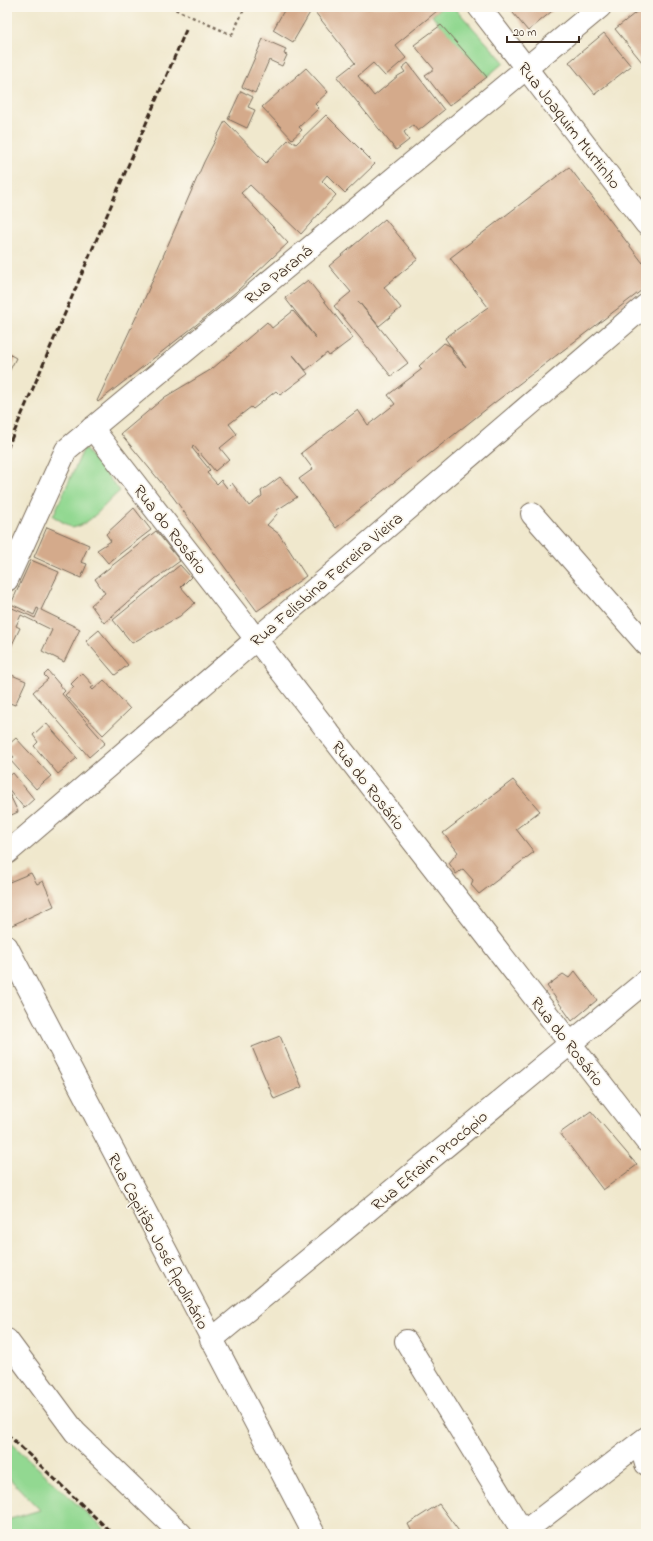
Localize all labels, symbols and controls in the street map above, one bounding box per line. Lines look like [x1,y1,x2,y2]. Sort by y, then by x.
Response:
scale bar [507,18,579,44]
text: 20 m [513,24,536,42]
street label: Rua Joaquim Murtinho [511,57,627,195]
street label: Rua Paraná [240,239,319,311]
street label: Rua do Rosário [127,480,213,580]
street label: Rua Felisbina Ferreira Vieira [245,507,409,654]
street label: Rua do Rosário [325,736,411,836]
street label: Rua do Rosário [524,992,610,1092]
street label: Rua Efraim Procópio [366,1105,494,1218]
street label: Rua Capitão José Apolinário [101,1149,215,1334]

